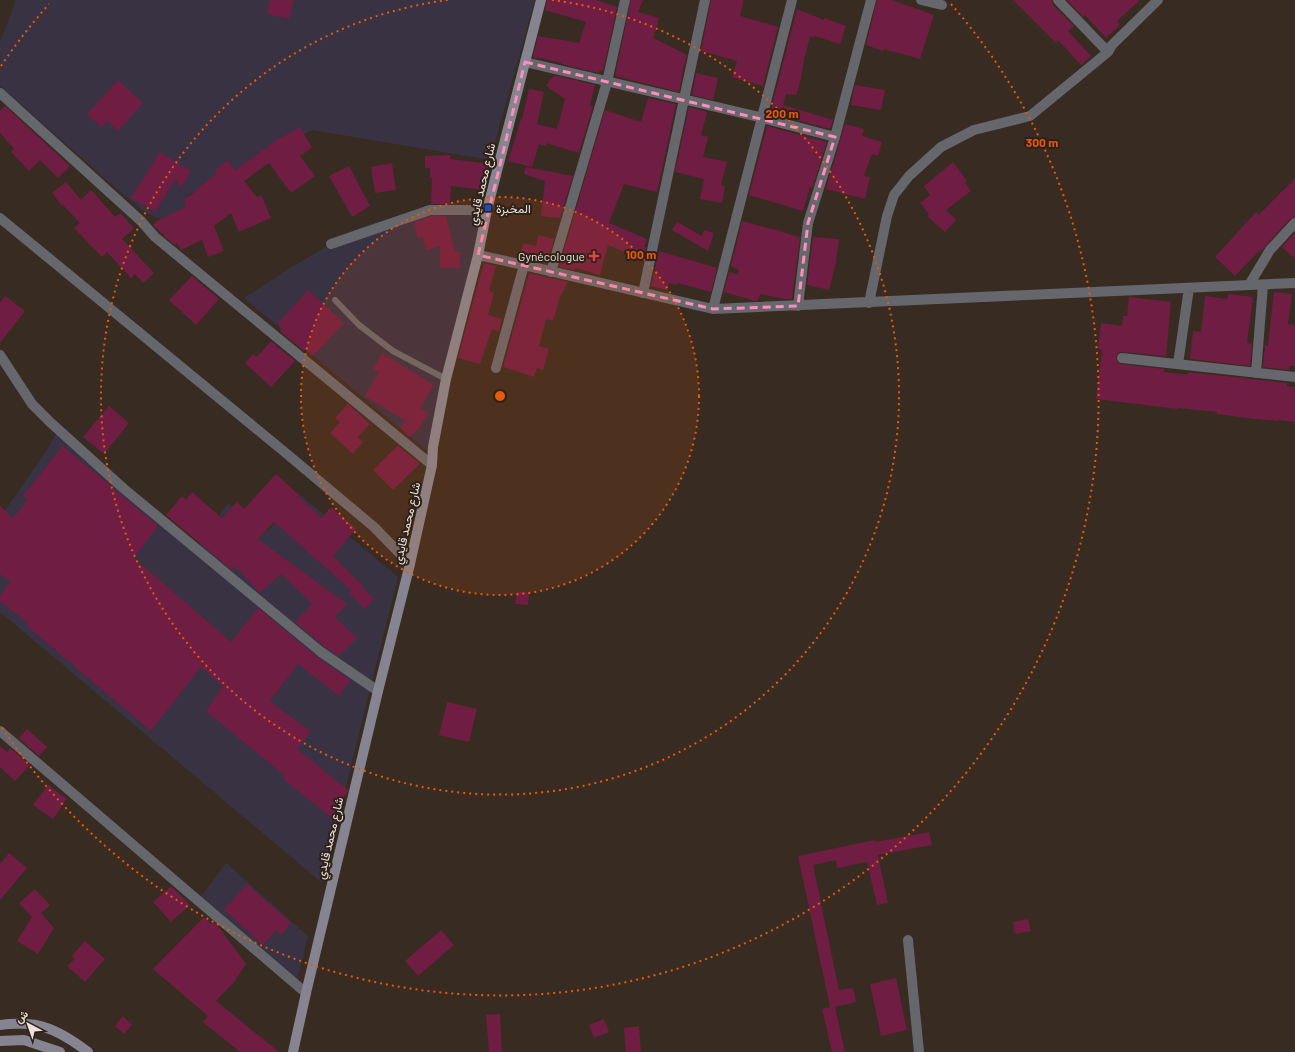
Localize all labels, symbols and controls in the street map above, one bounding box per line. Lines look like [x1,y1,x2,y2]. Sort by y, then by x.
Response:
text: 200 m [766,106,798,120]
text: 300 m [1026,135,1058,149]
street label: شارع محمد قايدي [465,142,501,227]
place label: المخبزة [496,201,531,217]
marker: المخبزة [483,203,493,213]
text: 100 m [626,247,656,261]
place label: Gynécologue [518,249,585,263]
marker: Gynécologue [588,250,600,262]
centre of rings [493,389,507,403]
street label: شارع محمد قايدي [390,481,426,566]
street label: شارع محمد قايدي [313,796,349,881]
north arrow [8,1004,48,1044]
text: ش [12,1007,31,1026]

